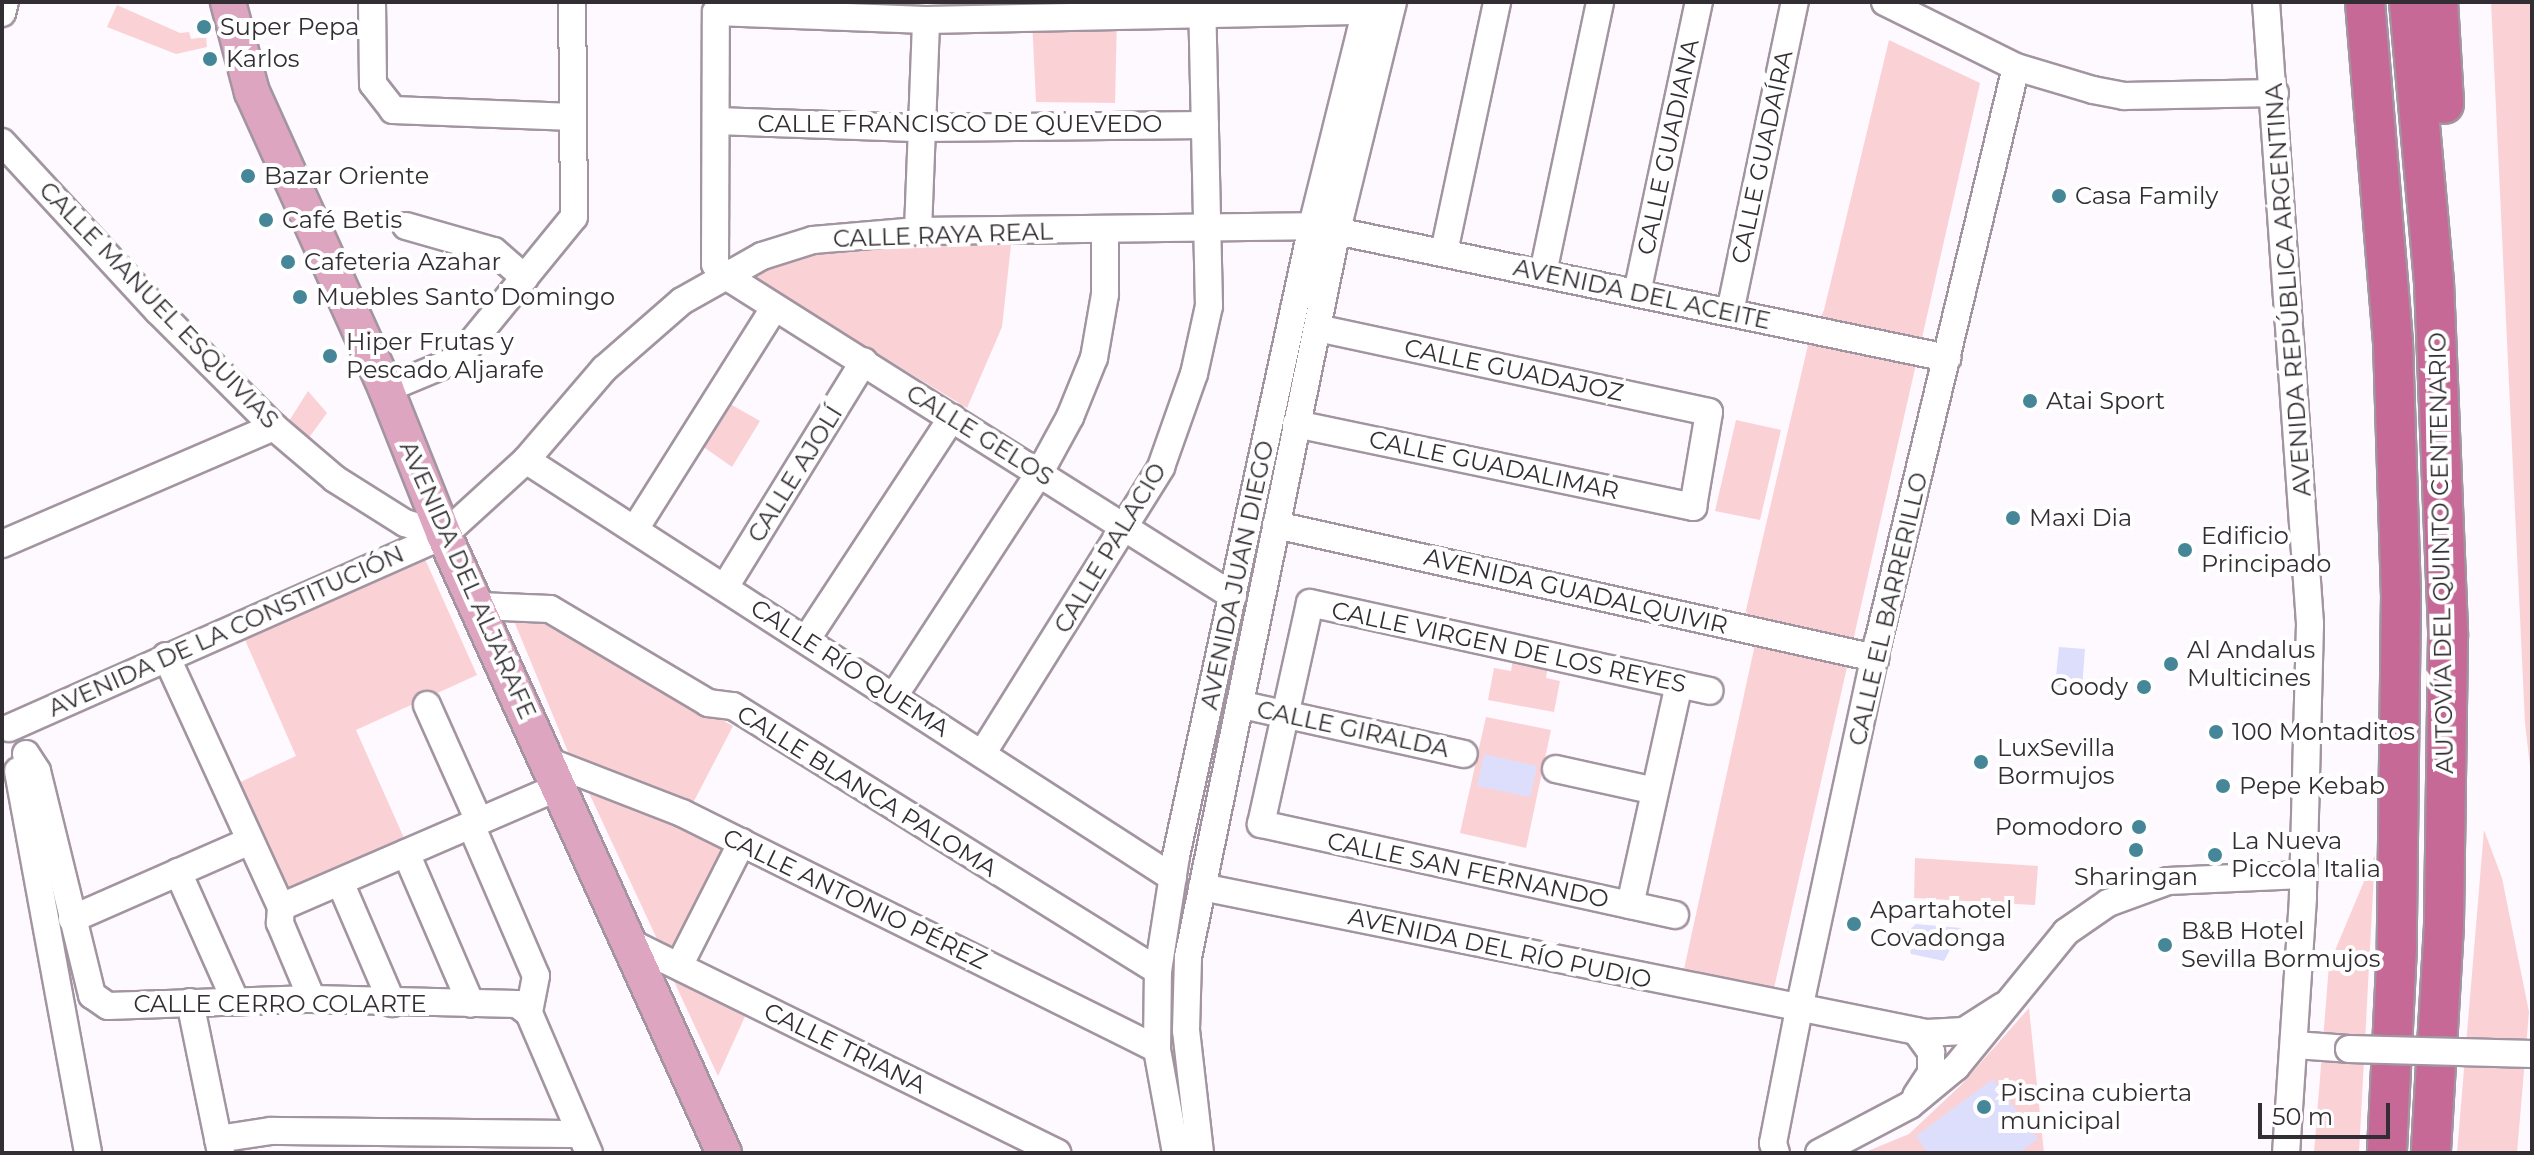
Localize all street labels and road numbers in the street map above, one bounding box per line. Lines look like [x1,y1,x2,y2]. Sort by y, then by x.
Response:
street label: CALLE GUADIANA [1631,36,1705,258]
street label: CALLE GUADAÍRA [1725,48,1799,266]
street label: AVENIDA REPÚBLICA ARGENTINA [2259,82,2317,498]
street label: CALLE FRANCISCO DE QUEVEDO [758,110,1162,138]
street label: CALLE MANUEL ESQUIVIAS [33,176,285,434]
street label: CALLE RAYA REAL [832,217,1054,253]
street label: AVENIDA DEL ACEITE [1511,253,1773,335]
street label: AUTOVÍA DEL QUINTO CENTENARIO [2423,332,2459,774]
street label: CALLE GUADAJOZ [1402,333,1626,407]
street label: CALLE GELOS [901,378,1059,492]
street label: CALLE AJOLÍ [742,400,848,548]
street label: CALLE GUADALIMAR [1367,424,1621,506]
street label: AVENIDA DEL ALJARAFE [394,437,542,723]
street label: AVENIDA JUAN DIEGO [1194,438,1280,712]
street label: CALLE PALACIO [1048,458,1172,638]
street label: CALLE EL BARRERILLO [1843,470,1933,748]
street label: AVENIDA DE LA CONSTITUCIÓN [44,539,408,723]
street label: AVENIDA GUADALQUIVIR [1421,542,1731,640]
street label: CALLE RÍO QUEMA [745,593,955,743]
street label: CALLE VIRGEN DE LOS REYES [1329,595,1689,699]
street label: CALLE GIRALDA [1254,695,1452,763]
street label: CALLE BLANCA PALOMA [732,699,1002,883]
street label: CALLE ANTONIO PÉREZ [718,822,992,976]
street label: CALLE SAN FERNANDO [1325,826,1611,914]
street label: AVENIDA DEL RÍO PUDIO [1346,902,1654,994]
street label: CALLE CERRO COLARTE [133,990,427,1018]
street label: CALLE TRIANA [759,996,931,1100]

